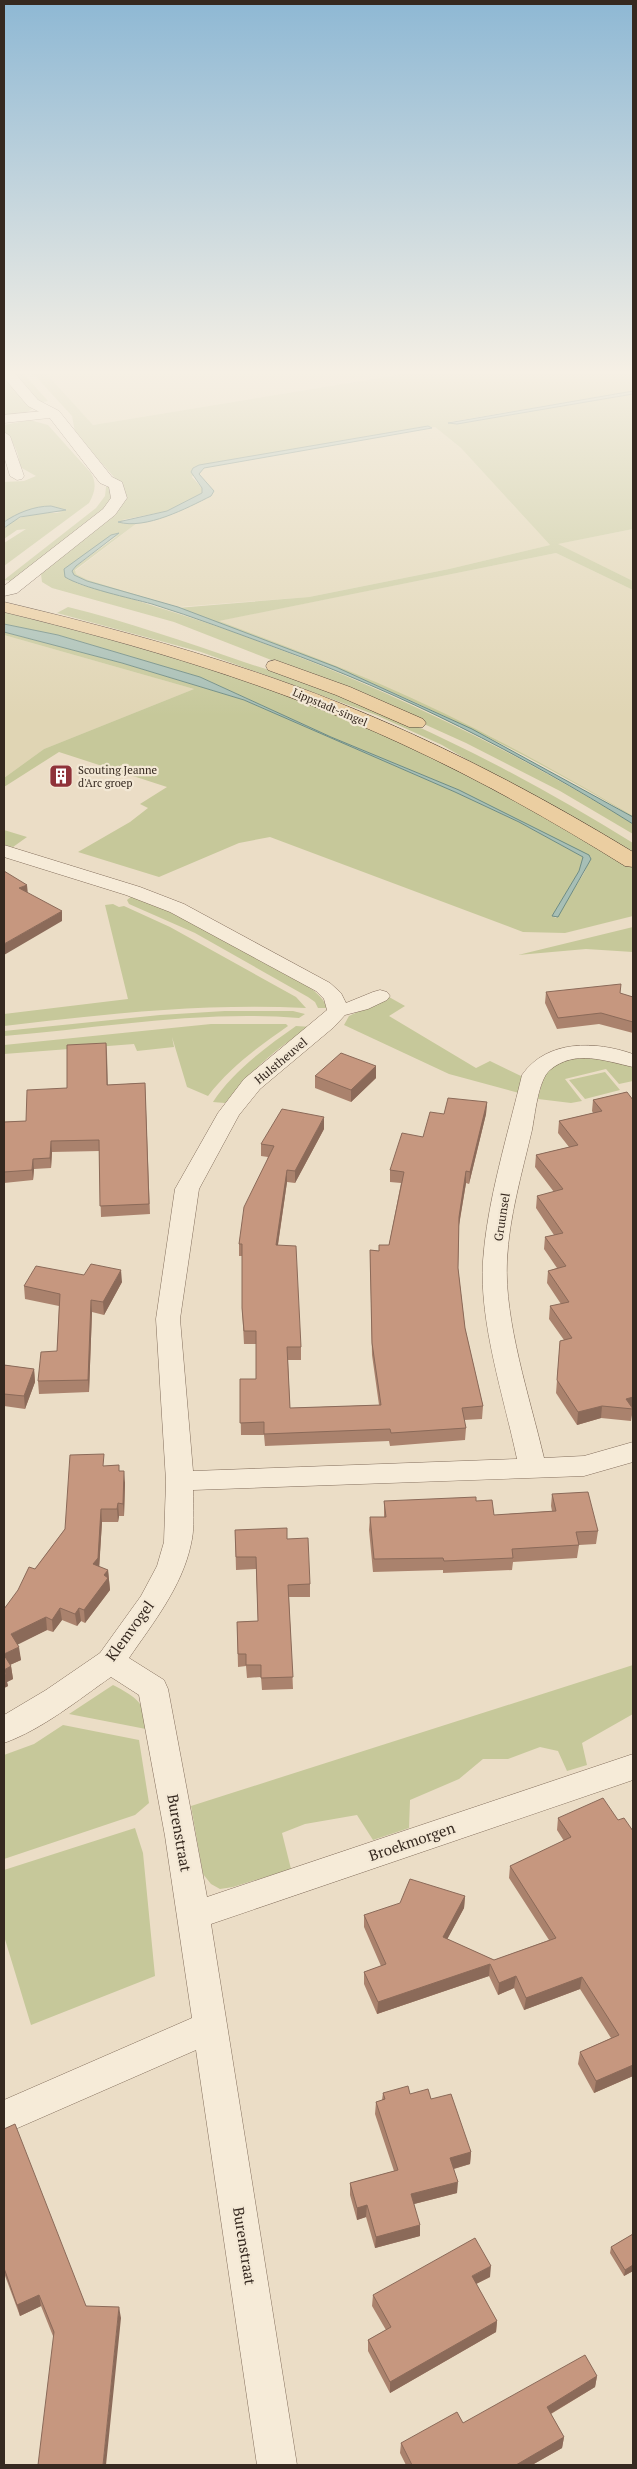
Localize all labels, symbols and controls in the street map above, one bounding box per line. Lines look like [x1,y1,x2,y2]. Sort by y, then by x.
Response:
street label: Lippstadt-singel [291,685,369,729]
building icon: Scouting Jeanne d'Arc groep [48,763,74,789]
place label: Scouting Jeanne d'Arc groep [78,763,158,790]
street label: Hulstheuvel [251,1034,310,1087]
street label: Gruunsel [490,1191,513,1242]
street label: Klemvogel [100,1596,158,1665]
street label: Burenstraat [163,1792,197,1874]
street label: Broekmorgen [366,1817,458,1865]
street label: Burenstraat [229,2205,261,2287]

